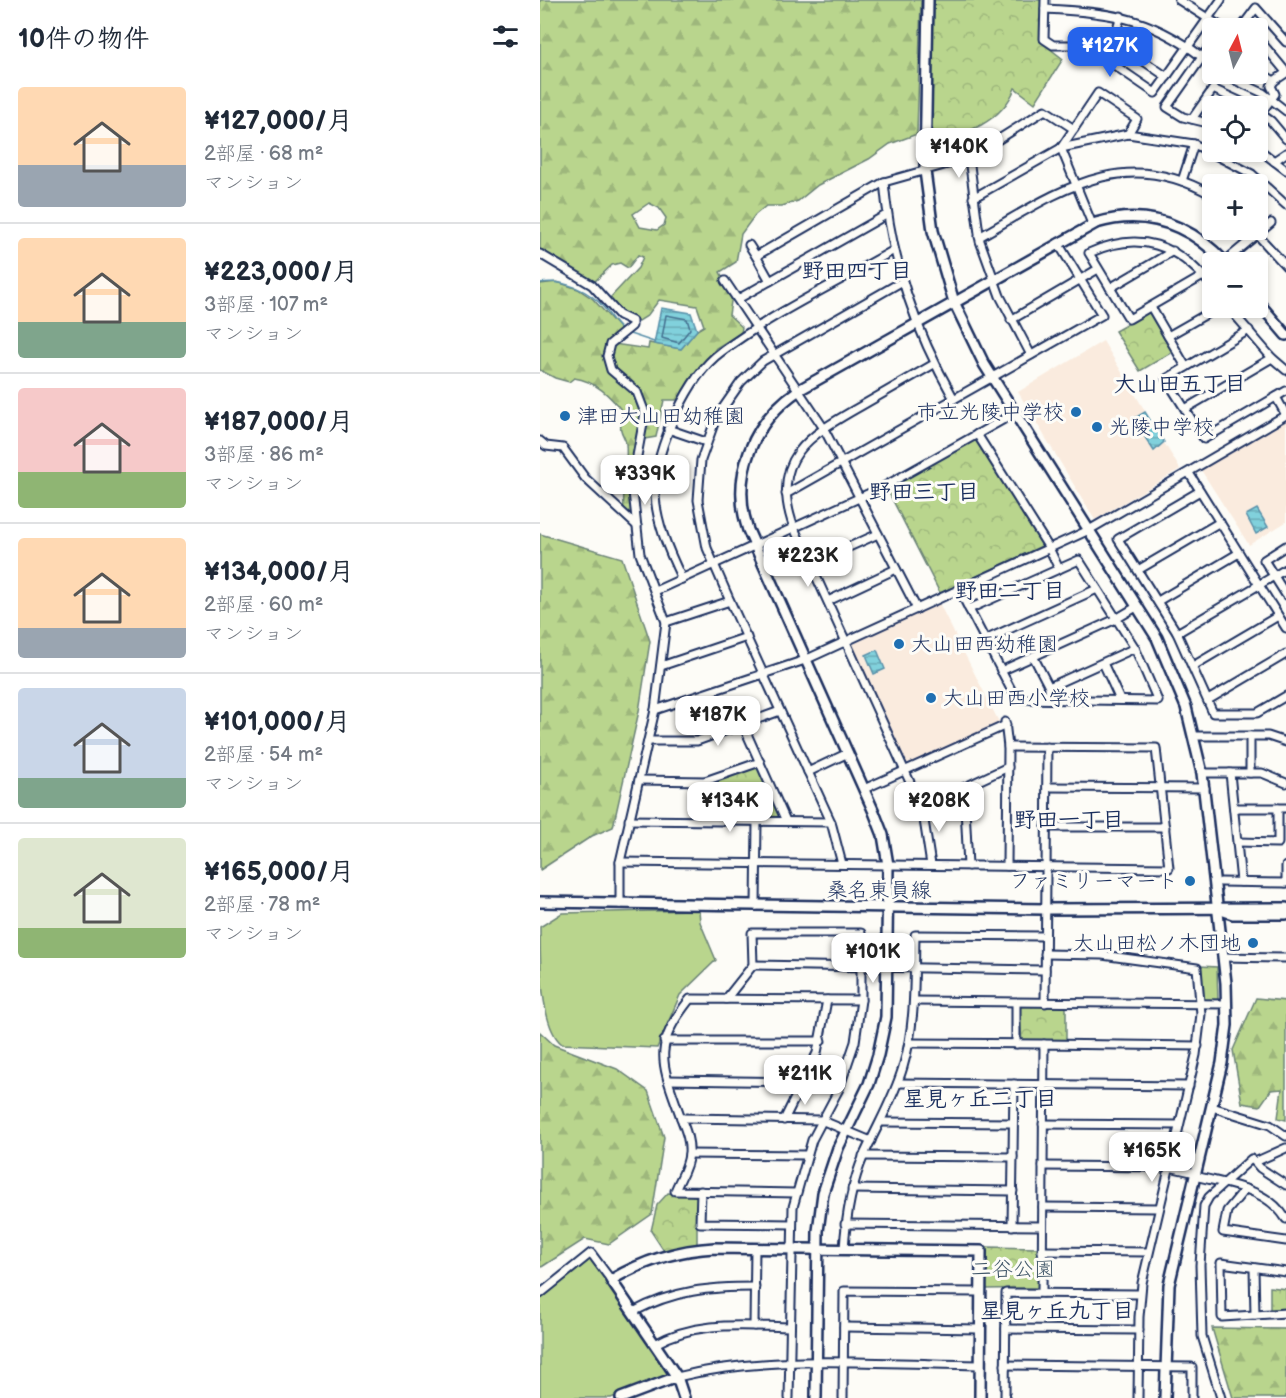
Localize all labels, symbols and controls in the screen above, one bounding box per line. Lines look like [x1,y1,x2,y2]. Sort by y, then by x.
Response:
north arrow [1202,18,1268,84]
map controls [1202,18,1268,318]
icon: filters [489,20,522,53]
text: 10件の物件 [18,24,149,55]
pin: ¥127K [1068,27,1152,78]
text: ¥127K [1082,34,1138,58]
button: locate [1202,96,1268,162]
text: ¥127,000/月 [204,106,353,137]
icon: home [66,111,138,183]
pin: ¥140K [917,128,1001,179]
text: ¥140K [930,135,988,159]
text: 2部屋 · 68 m² [204,142,323,166]
text: マンション [204,171,303,195]
button: + [1202,174,1268,240]
button: − [1202,252,1268,318]
text: ¥223,000/月 [204,257,358,288]
district label: 野田四丁目 [802,258,912,285]
icon: home [66,262,138,334]
text: 3部屋 · 107 m² [204,293,328,317]
text: マンション [204,322,303,346]
district label: 大山田五丁目 [1114,371,1246,398]
place label: 市立光陵中学校 [917,400,1064,425]
place label: 津田大山田幼稚園 [577,404,745,429]
marker: 市立光陵中学校 [1069,405,1083,419]
text: ¥187,000/月 [204,407,354,438]
marker: 津田大山田幼稚園 [558,409,572,423]
icon: home [66,412,138,484]
place label: 光陵中学校 [1109,415,1214,440]
marker: 光陵中学校 [1090,420,1104,434]
text: 3部屋 · 86 m² [204,443,324,467]
pin: ¥339K [603,455,687,506]
text: ¥339K [615,462,675,486]
text: マンション [204,472,303,496]
district label: 野田三丁目 [869,479,979,506]
pin: ¥223K [766,537,850,588]
text: ¥223K [777,544,839,568]
text: ¥134,000/月 [204,557,354,588]
icon: home [66,562,138,634]
district label: 野田二丁目 [955,578,1065,605]
text: 2部屋 · 60 m² [204,593,323,617]
text: マンション [204,622,303,646]
place label: 大山田西幼稚園 [911,632,1058,657]
marker: 大山田西幼稚園 [892,637,906,651]
place label: 大山田西小学校 [943,686,1090,711]
marker: 大山田西小学校 [924,691,938,705]
pin: ¥187K [676,696,760,747]
text: ¥187K [689,703,747,727]
text: ¥101,000/月 [204,707,351,738]
icon: home [66,712,138,784]
text: 2部屋 · 54 m² [204,743,323,767]
text: マンション [204,772,303,796]
pin: ¥134K [688,782,772,833]
pin: ¥208K [897,782,981,833]
text: ¥134K [701,789,759,813]
text: ¥208K [908,789,970,813]
district label: 野田一丁目 [1014,807,1124,834]
text: ¥165,000/月 [204,857,355,888]
icon: home [66,862,138,934]
place label: ファミリーマート [1010,869,1178,894]
marker: ファミリーマート [1183,874,1197,888]
street label: 桑名東員線 [827,878,932,903]
text: 2部屋 · 78 m² [204,893,320,917]
text: マンション [204,922,303,946]
place label: 大山田松ノ木団地 [1073,931,1241,956]
pin: ¥101K [831,933,915,984]
marker: 大山田松ノ木団地 [1246,936,1260,950]
text: ¥101K [845,940,901,964]
pin: ¥211K [763,1055,847,1106]
text: ¥211K [778,1062,832,1086]
district label: 星見ヶ丘二丁目 [903,1086,1057,1113]
pin: ¥165K [1110,1132,1194,1183]
text: ¥165K [1123,1139,1181,1163]
park label: 二谷公園 [971,1257,1055,1282]
district label: 星見ヶ丘九丁目 [980,1298,1134,1325]

